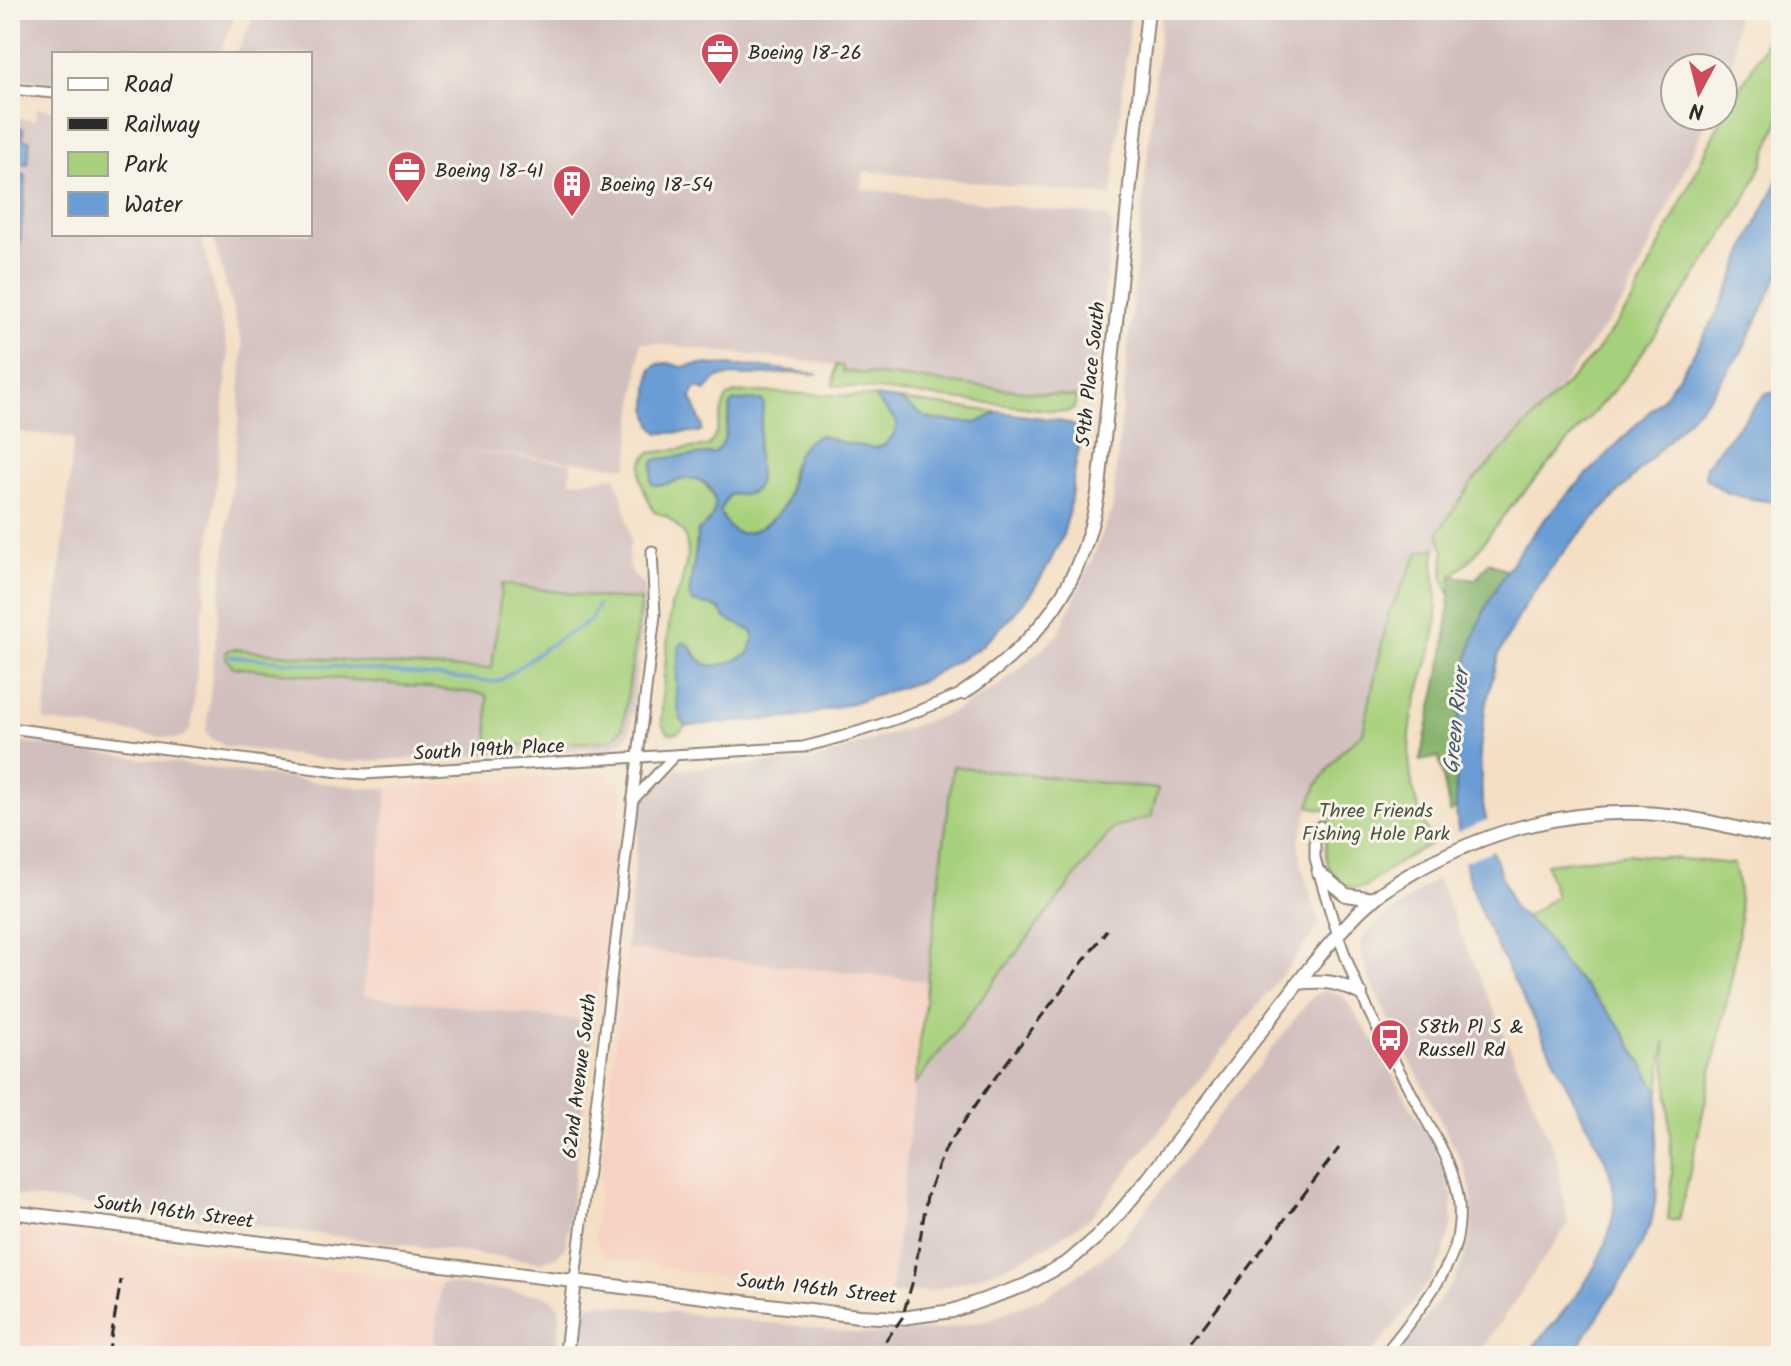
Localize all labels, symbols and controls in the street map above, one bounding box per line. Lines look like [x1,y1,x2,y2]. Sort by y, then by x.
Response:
office icon: Boeing 18-26 [699,31,741,86]
place label: Boeing 18-26 [748,38,862,70]
legend [52,52,312,236]
north arrow [1659,52,1739,132]
text: Road [124,66,173,105]
text: N [1688,91,1706,128]
text: Railway [124,106,200,145]
text: Park [124,146,168,185]
office icon: Boeing 18-41 [386,149,428,204]
place label: Boeing 18-41 [435,156,544,188]
building icon: Boeing 18-54 [551,163,593,218]
place label: Boeing 18-54 [600,170,713,202]
text: Water [124,186,184,225]
street label: 59th Place South [1068,300,1116,448]
water label: Green River [1435,662,1481,776]
street label: South 199th Place [413,731,565,771]
park label: Three Friends Fishing Hole Park [1302,796,1451,851]
street label: 62nd Avenue South [555,992,607,1161]
place label: 58th Pl S & Russell Rd [1418,1012,1524,1067]
bus stop icon: 58th Pl S & Russell Rd [1369,1017,1411,1072]
street label: South 196th Street [92,1187,255,1239]
street label: South 196th Street [735,1266,898,1314]

